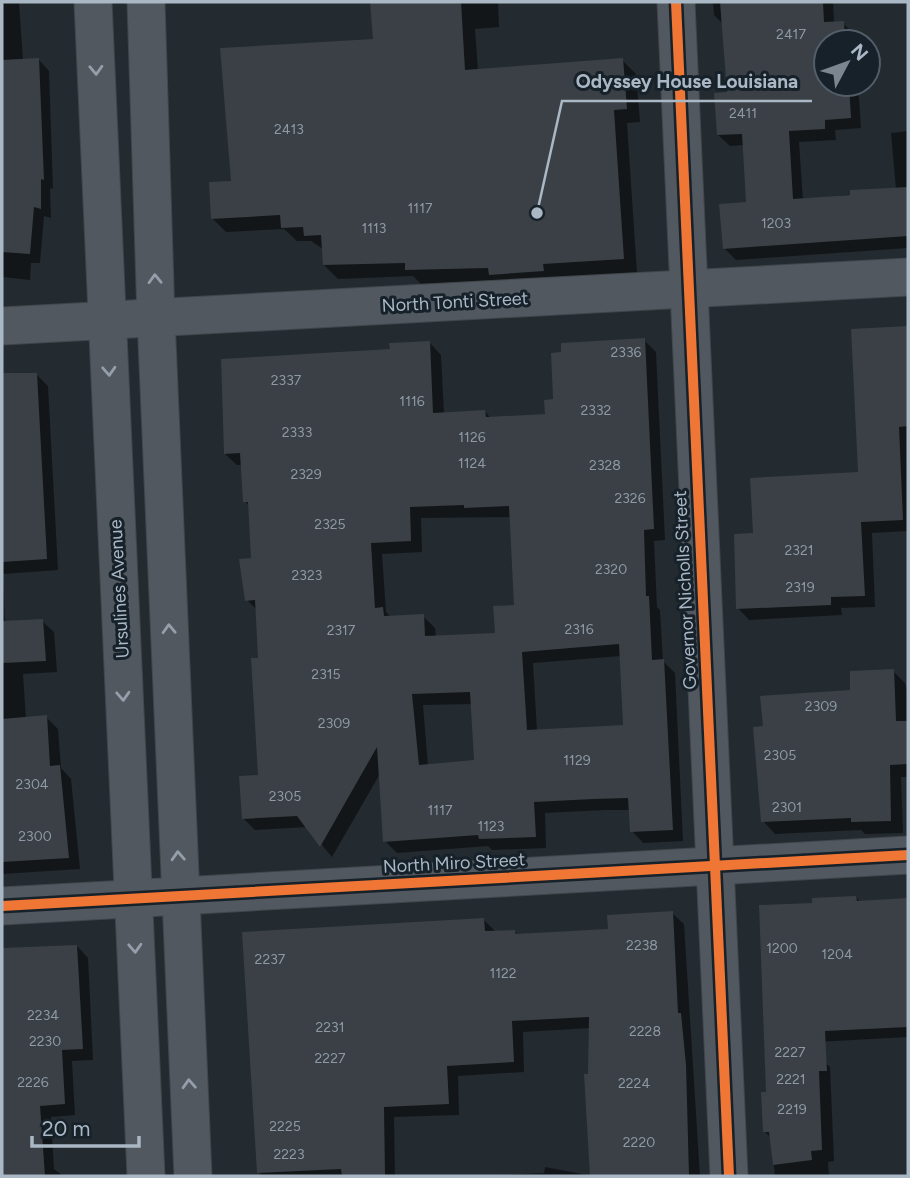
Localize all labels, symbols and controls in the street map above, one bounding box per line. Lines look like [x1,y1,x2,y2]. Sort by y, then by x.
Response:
house number: 2417 [776,26,806,43]
north arrow [812,28,882,98]
text: N [846,39,873,65]
callout: Odyssey House Louisiana [562,61,812,101]
one-way arrow [89,65,104,76]
text: Odyssey House Louisiana [576,70,798,93]
house number: 2411 [729,105,757,122]
house number: 2413 [274,121,304,138]
house number: 1117 [408,200,433,217]
house number: 1203 [761,215,791,232]
house number: 1113 [362,220,386,237]
one-way arrow [147,274,162,285]
street label: North Tonti Street [381,287,529,317]
house number: 2336 [611,344,642,361]
one-way arrow [101,365,116,376]
house number: 2337 [271,372,302,389]
house number: 1116 [399,393,425,410]
house number: 2332 [581,402,611,419]
house number: 2333 [282,424,312,441]
house number: 1126 [458,429,486,446]
house number: 1124 [458,455,486,472]
house number: 2328 [589,457,621,474]
house number: 2329 [290,466,322,483]
house number: 2326 [614,490,646,507]
street label: Governor Nicholls Street [669,490,701,690]
house number: 2325 [314,516,346,533]
street label: Ursulines Avenue [104,519,134,659]
house number: 2321 [784,542,814,559]
house number: 2320 [595,561,627,578]
house number: 2323 [292,567,322,584]
house number: 2319 [785,579,815,596]
house number: 2316 [564,621,594,638]
house number: 2317 [327,622,356,639]
one-way arrow [161,623,176,634]
house number: 2315 [311,666,341,683]
one-way arrow [116,691,131,702]
house number: 2309 [805,698,837,715]
house number: 2309 [318,715,350,732]
house number: 2305 [764,747,796,764]
house number: 1129 [563,752,591,769]
house number: 2304 [15,776,49,793]
house number: 2305 [269,788,301,805]
house number: 2301 [772,799,802,816]
house number: 1117 [428,802,453,819]
house number: 1123 [477,818,505,835]
house number: 2300 [18,828,52,845]
street label: North Miro Street [382,848,526,878]
one-way arrow [171,851,186,862]
house number: 2238 [626,937,658,954]
house number: 1200 [766,940,798,957]
one-way arrow [128,942,143,953]
house number: 1204 [821,946,853,963]
house number: 2237 [255,951,286,968]
house number: 1122 [489,965,517,982]
house number: 2234 [27,1007,59,1024]
house number: 2231 [315,1019,345,1036]
house number: 2228 [629,1023,661,1040]
house number: 2230 [29,1033,61,1050]
house number: 2227 [775,1044,806,1061]
house number: 2227 [315,1050,346,1067]
house number: 2221 [776,1071,806,1088]
house number: 2226 [17,1074,49,1091]
house number: 2224 [618,1075,650,1092]
one-way arrow [181,1078,196,1089]
house number: 2219 [777,1101,807,1118]
scale bar [32,1104,138,1148]
text: 20 m [42,1116,90,1141]
house number: 2225 [269,1118,301,1135]
house number: 2220 [623,1134,655,1151]
house number: 2223 [273,1146,305,1163]

